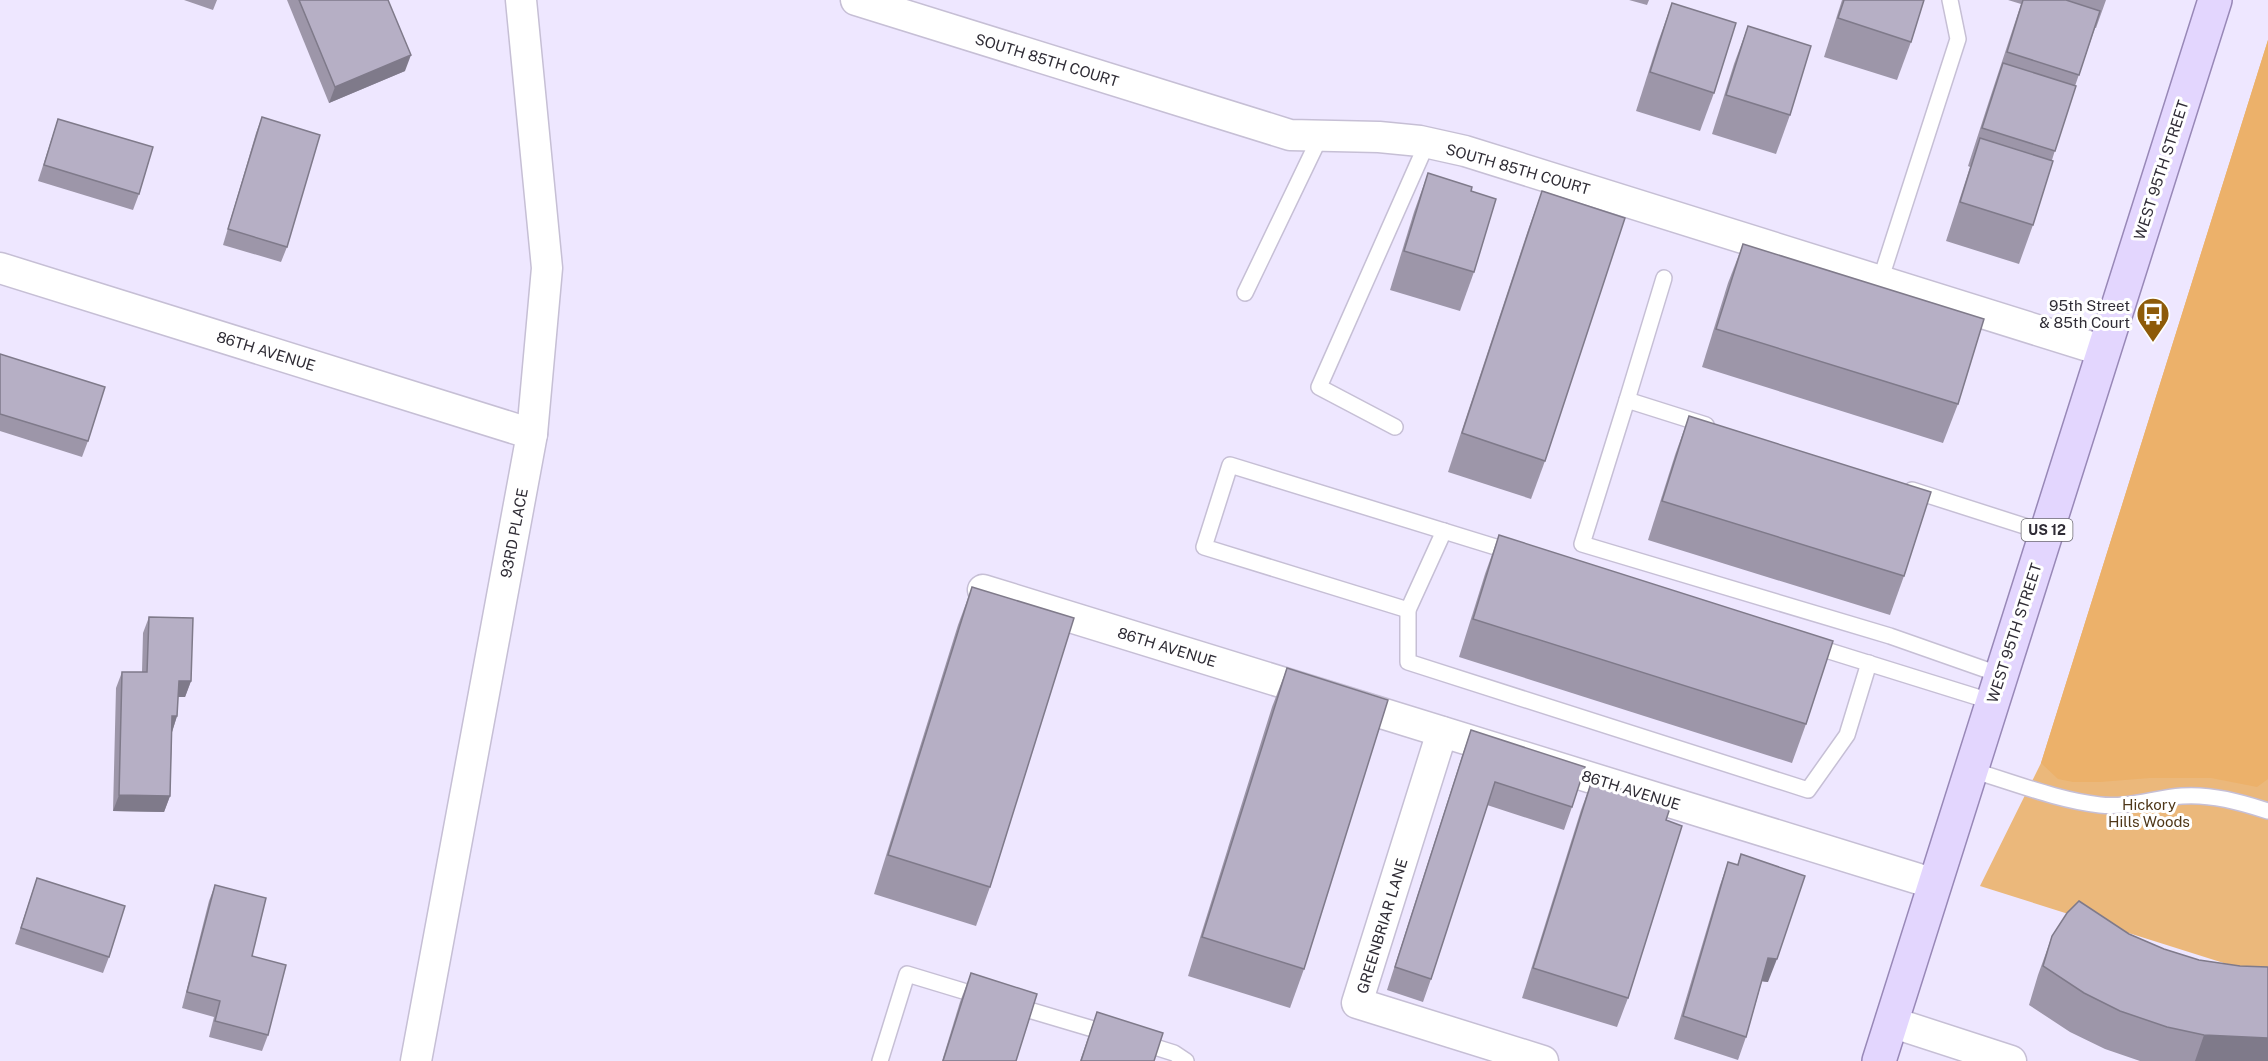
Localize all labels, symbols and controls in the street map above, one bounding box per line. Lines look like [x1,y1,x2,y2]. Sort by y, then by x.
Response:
street label: SOUTH 85TH COURT [973,30,1121,90]
street label: WEST 95TH STREET [2130,98,2192,242]
street label: SOUTH 85TH COURT [1444,140,1592,198]
bus stop icon: 95th Street & 85th Court [2135,296,2171,343]
place label: 95th Street & 85th Court [2039,297,2130,331]
street label: 86TH AVENUE [215,328,317,374]
street label: 93RD PLACE [497,487,531,579]
road number: US 12 [2022,519,2072,541]
street label: WEST 95TH STREET [1983,561,2045,705]
street label: 86TH AVENUE [1116,624,1218,670]
street label: 86TH AVENUE [1580,767,1682,813]
park label: Hickory Hills Woods [2108,796,2190,830]
street label: GREENBRIAR LANE [1353,856,1411,996]

